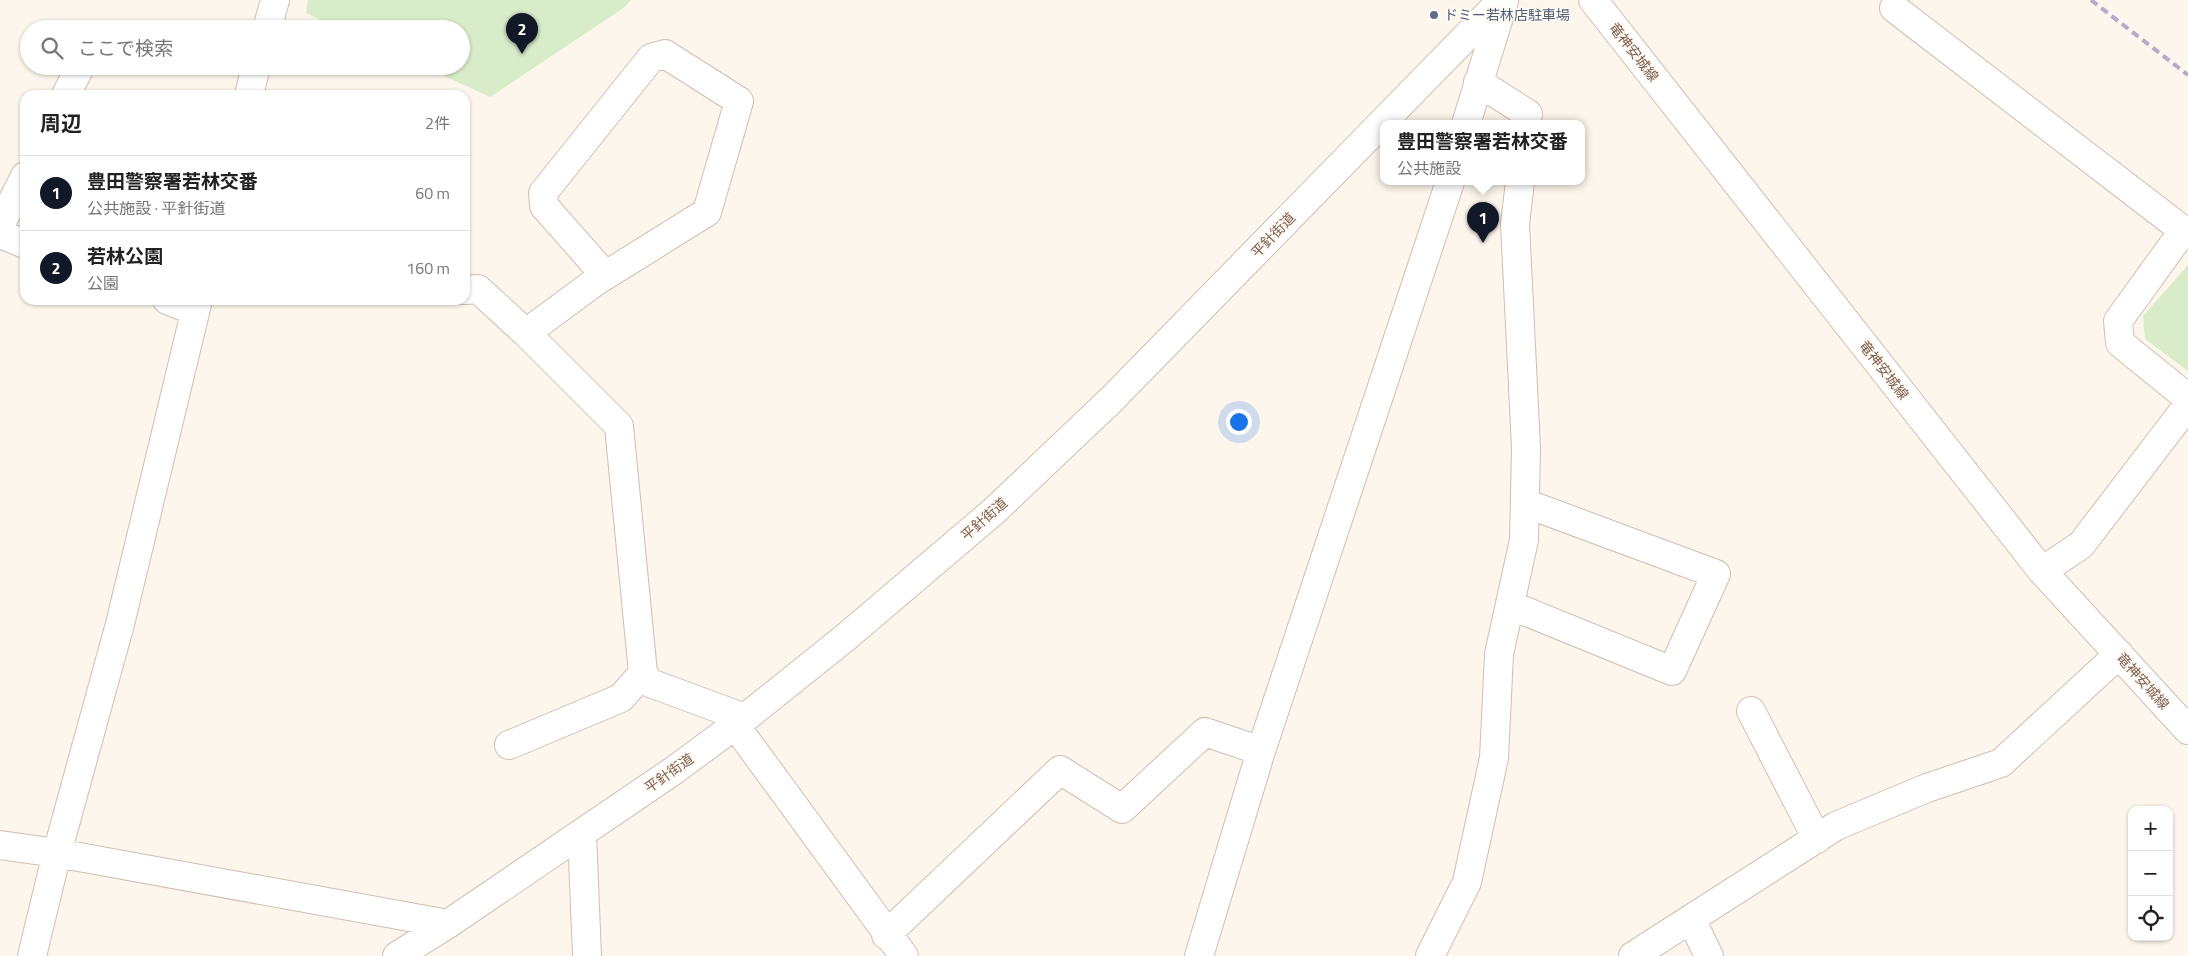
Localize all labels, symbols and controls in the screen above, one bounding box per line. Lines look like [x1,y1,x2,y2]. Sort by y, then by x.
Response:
place label: ドミー若林店駐車場 [1444,4,1570,25]
marker: ドミー若林店駐車場 [1428,9,1440,21]
pin: 2 [506,13,538,54]
street label: 竜神安城線 [1605,18,1664,86]
search box [20,20,470,75]
text: ここで検索 [78,33,173,62]
icon: search [38,34,66,62]
text: 周辺 [40,107,82,139]
text: 2件 [425,111,450,135]
popup [1380,120,1585,185]
text: 豊田警察署若林交番 [1397,126,1568,155]
text: 公共施設 [1397,156,1461,180]
text: 豊田警察署若林交番 [87,166,258,195]
text: 1 [52,181,60,205]
text: 60 m [415,181,450,205]
text: 公共施設 · 平針街道 [87,196,226,220]
pin: 1 [1467,202,1499,243]
street label: 平針街道 [1246,207,1300,262]
text: 若林公園 [87,241,163,270]
text: 2 [52,256,60,280]
text: 160 m [406,256,450,280]
text: 公園 [87,271,119,295]
street label: 竜神安城線 [1855,336,1914,404]
your location [1226,409,1252,435]
street label: 平針街道 [956,492,1012,545]
street label: 竜神安城線 [2112,648,2175,714]
street label: 平針街道 [640,748,698,797]
map controls [2128,806,2173,941]
button: + [2128,806,2173,851]
button: − [2128,851,2173,896]
button: locate [2128,896,2173,941]

